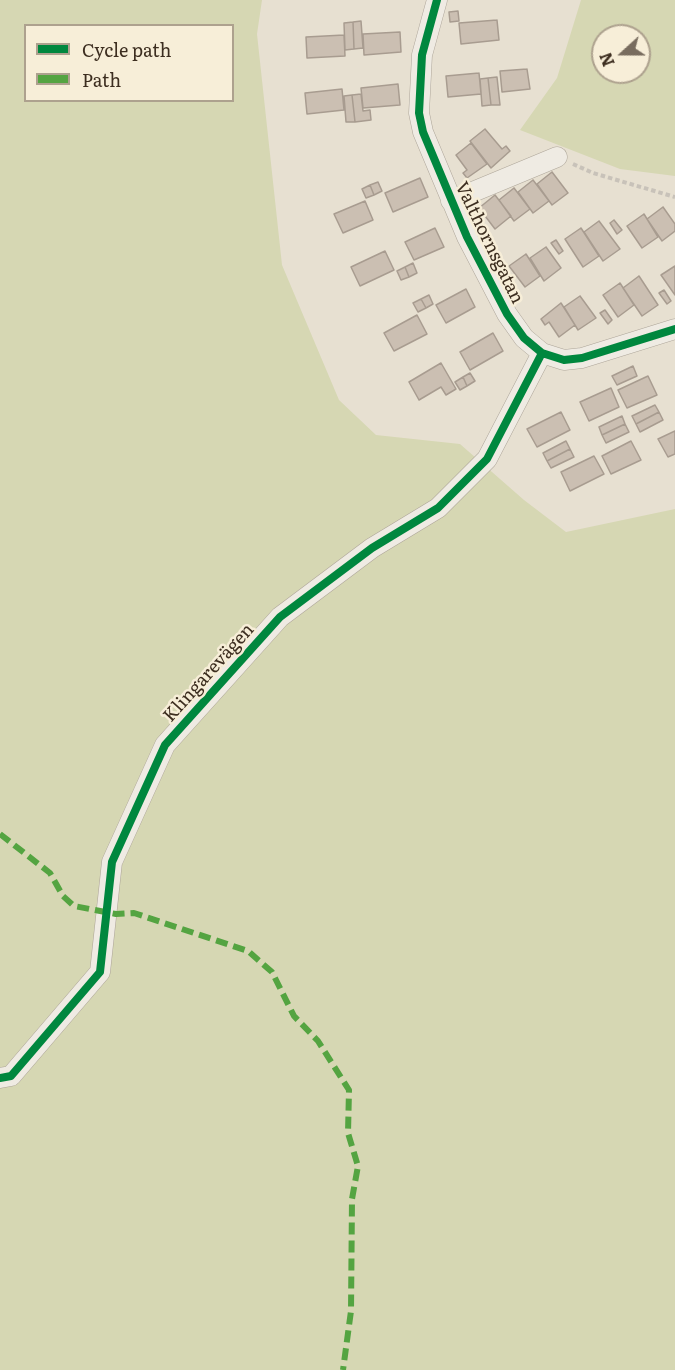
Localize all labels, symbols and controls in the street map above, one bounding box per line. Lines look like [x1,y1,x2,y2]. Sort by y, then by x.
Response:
legend [24,24,234,102]
north arrow [591,24,651,84]
text: Cycle path [82,36,171,63]
text: N [592,49,620,70]
text: Path [82,66,121,93]
street label: Valthornsgatan [450,179,528,307]
street label: Klingarevägen [159,619,259,727]

